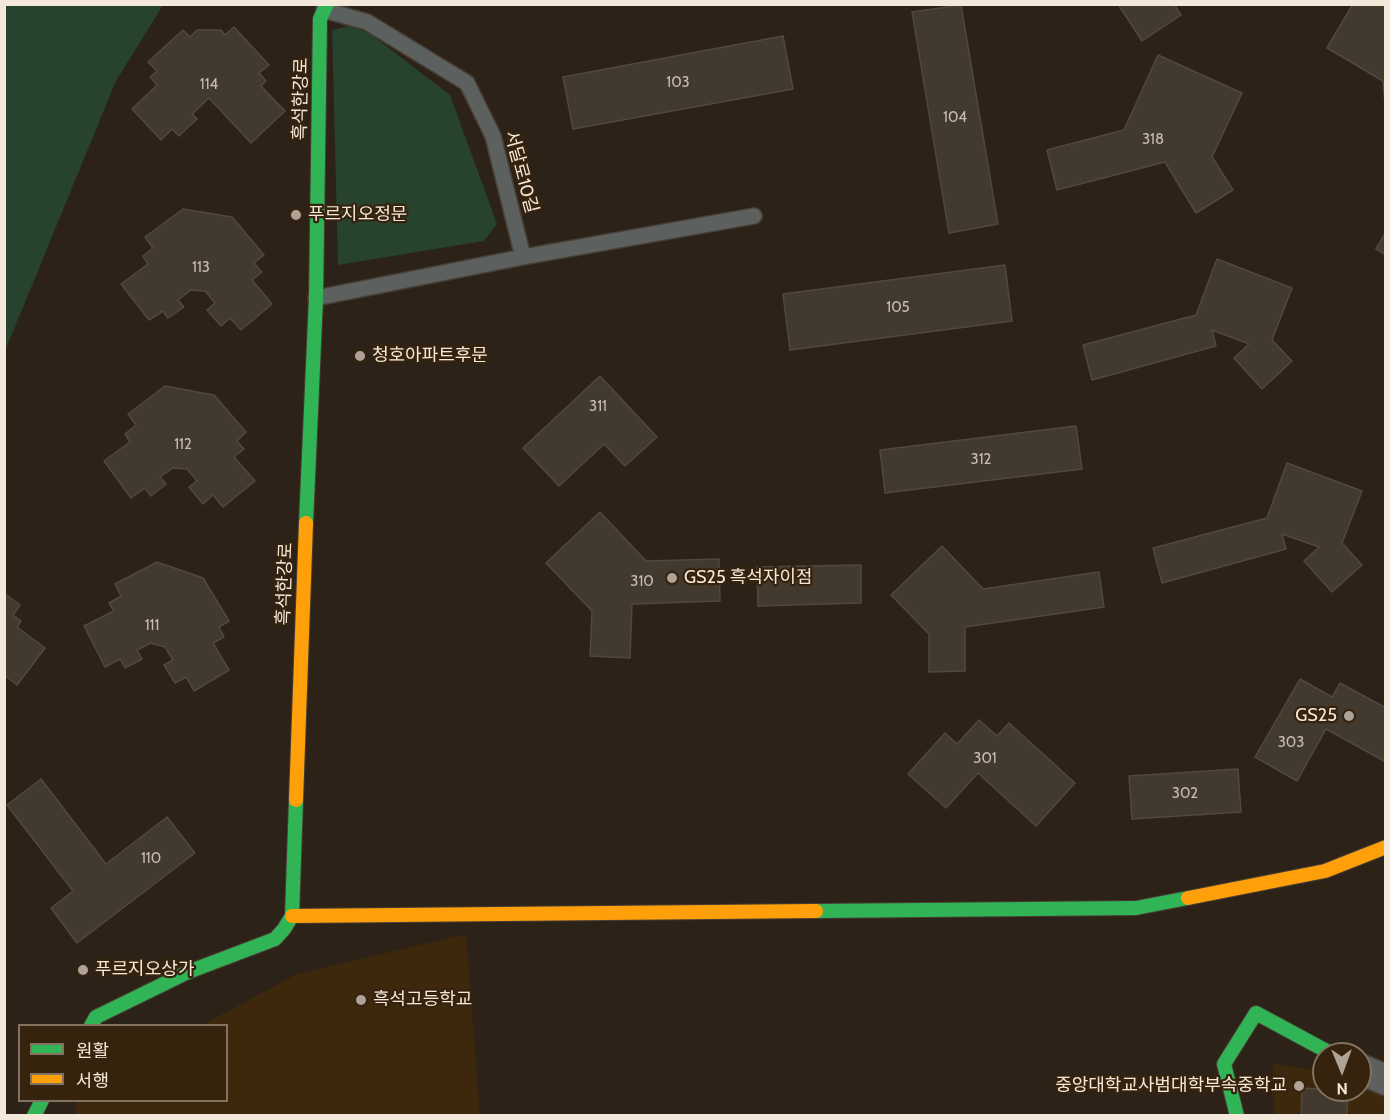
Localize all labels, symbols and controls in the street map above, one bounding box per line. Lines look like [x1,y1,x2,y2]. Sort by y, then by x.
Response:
street label: 흑석한강로 [289,57,313,141]
house number: 103 [666,74,690,92]
house number: 114 [200,76,218,94]
house number: 104 [943,109,967,127]
street label: 서달로10길 [500,128,542,216]
house number: 318 [1142,131,1164,149]
place label: 푸르지오정문 [308,204,407,226]
marker: 푸르지오정문 [289,208,303,222]
house number: 113 [192,259,210,277]
house number: 105 [886,299,910,317]
place label: 청호아파트후문 [372,345,488,367]
marker: 청호아파트후문 [353,349,367,363]
house number: 311 [589,398,607,416]
house number: 112 [174,436,192,454]
house number: 312 [971,451,991,469]
street label: 흑석한강로 [273,542,297,626]
place label: GS25 흑석자이점 [684,567,813,589]
marker: GS25 흑석자이점 [665,571,679,585]
house number: 310 [630,573,654,591]
house number: 111 [145,617,159,635]
place label: GS25 [1295,705,1337,727]
marker: GS25 [1342,709,1356,723]
house number: 303 [1278,734,1304,752]
house number: 301 [973,750,997,768]
house number: 302 [1172,785,1198,803]
house number: 110 [141,850,161,868]
place label: 푸르지오상가 [95,959,194,981]
marker: 푸르지오상가 [76,963,90,977]
place label: 흑석고등학교 [373,989,472,1011]
marker: 흑석고등학교 [354,993,368,1007]
legend [18,1024,228,1102]
text: 원활 [76,1040,109,1062]
north arrow [1312,1042,1372,1102]
text: 서행 [76,1070,109,1092]
place label: 중앙대학교사범대학부속중학교 [1055,1075,1287,1097]
marker: 중앙대학교사범대학부속중학교 [1292,1079,1306,1093]
text: N [1336,1079,1348,1098]

